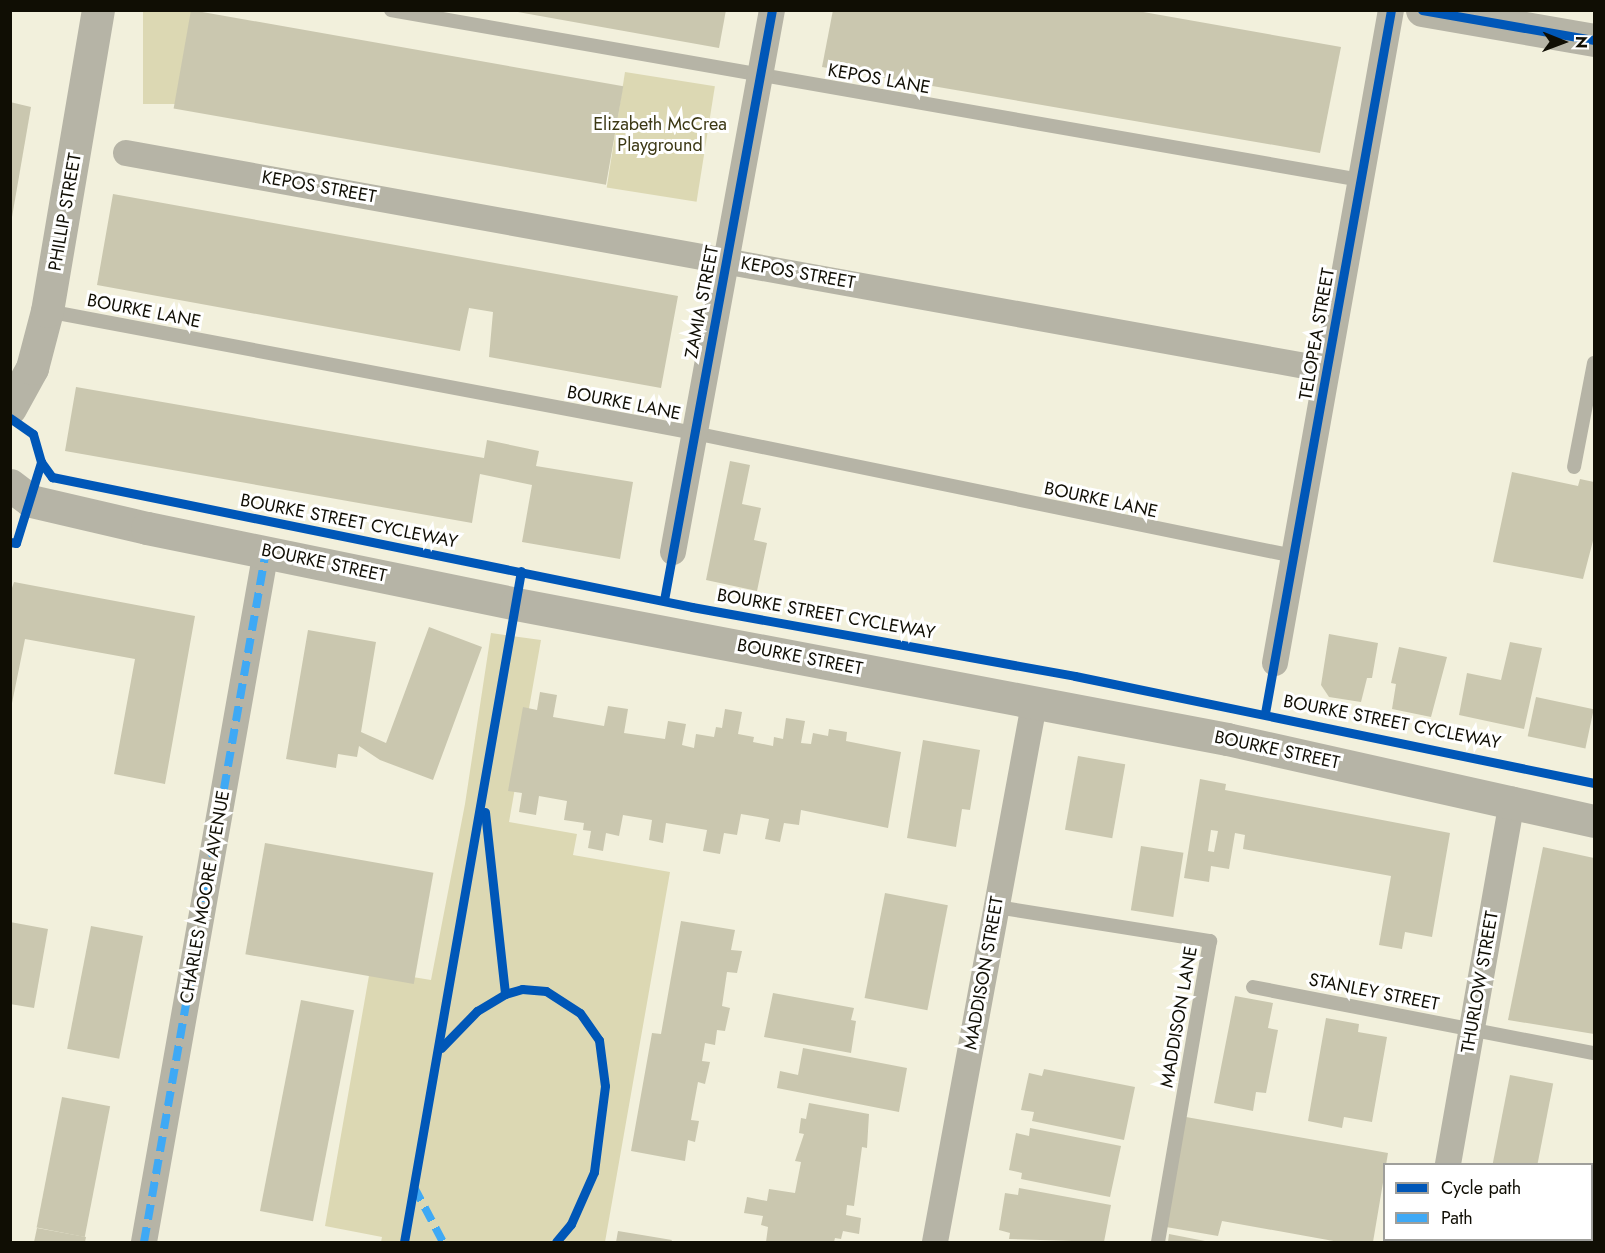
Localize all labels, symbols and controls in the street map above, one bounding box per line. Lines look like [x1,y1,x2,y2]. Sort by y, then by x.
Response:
north arrow [1533,12,1593,72]
text: N [1570,36,1593,49]
street label: KEPOS LANE [826,59,932,99]
park label: Elizabeth McCrea Playground [593,114,727,156]
street label: PHILLIP STREET [44,151,86,273]
street label: KEPOS STREET [260,166,378,208]
street label: ZAMIA STREET [680,244,724,360]
street label: KEPOS STREET [739,252,857,294]
street label: TELOPEA STREET [1295,266,1339,402]
street label: BOURKE LANE [85,289,203,333]
street label: BOURKE LANE [565,381,683,425]
street label: BOURKE LANE [1042,477,1160,523]
street label: BOURKE STREET CYCLEWAY [238,489,460,553]
street label: BOURKE STREET [259,539,389,587]
street label: BOURKE STREET CYCLEWAY [715,584,937,644]
street label: BOURKE STREET [735,634,865,680]
street label: BOURKE STREET CYCLEWAY [1281,690,1503,754]
street label: BOURKE STREET [1212,726,1342,774]
street label: CHARLES MOORE AVENUE [176,789,234,1005]
street label: MADDISON STREET [960,895,1008,1051]
street label: THURLOW STREET [1457,909,1503,1055]
street label: MADDISON LANE [1156,945,1202,1089]
street label: STANLEY STREET [1307,969,1441,1015]
legend [1383,1163,1593,1241]
text: Cycle path [1441,1175,1521,1201]
text: Path [1441,1205,1473,1231]

